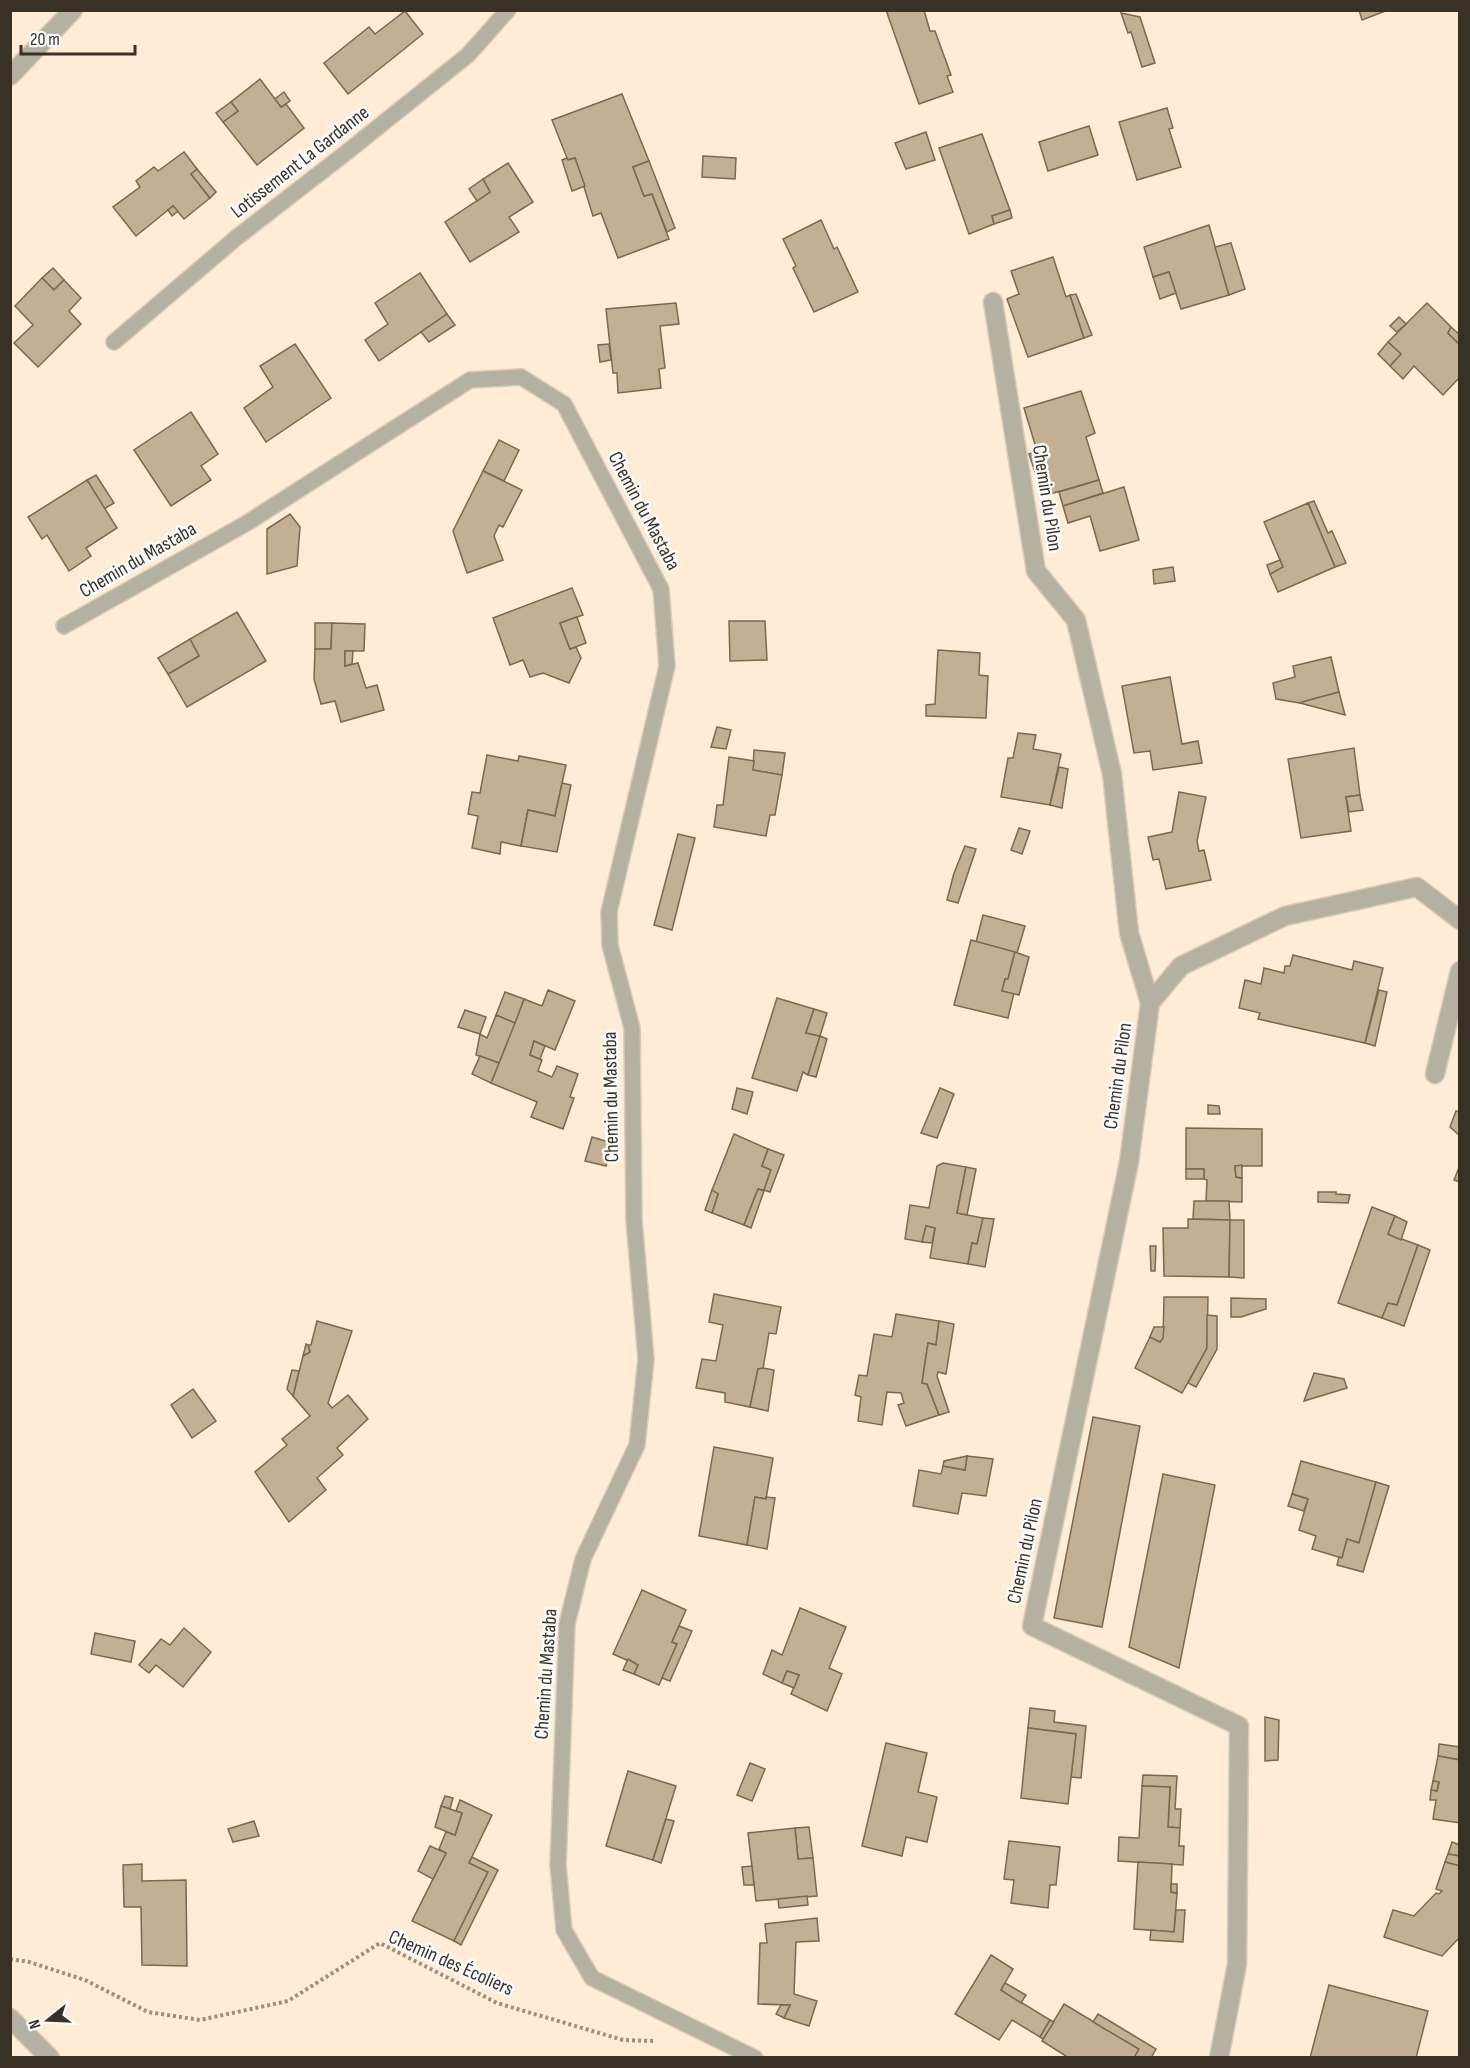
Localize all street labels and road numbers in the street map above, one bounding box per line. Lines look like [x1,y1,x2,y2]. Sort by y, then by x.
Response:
street label: Lotissement La Gardanne [226,101,374,223]
street label: Chemin du Pilon [1027,443,1067,553]
street label: Chemin du Mastaba [603,448,685,574]
street label: Chemin du Mastaba [75,517,201,603]
street label: Chemin du Pilon [1099,1021,1137,1131]
street label: Chemin du Mastaba [598,1031,624,1163]
street label: Chemin du Pilon [1002,1496,1048,1606]
street label: Chemin du Mastaba [529,1608,563,1740]
street label: Chemin des Écoliers [385,1925,517,2001]

